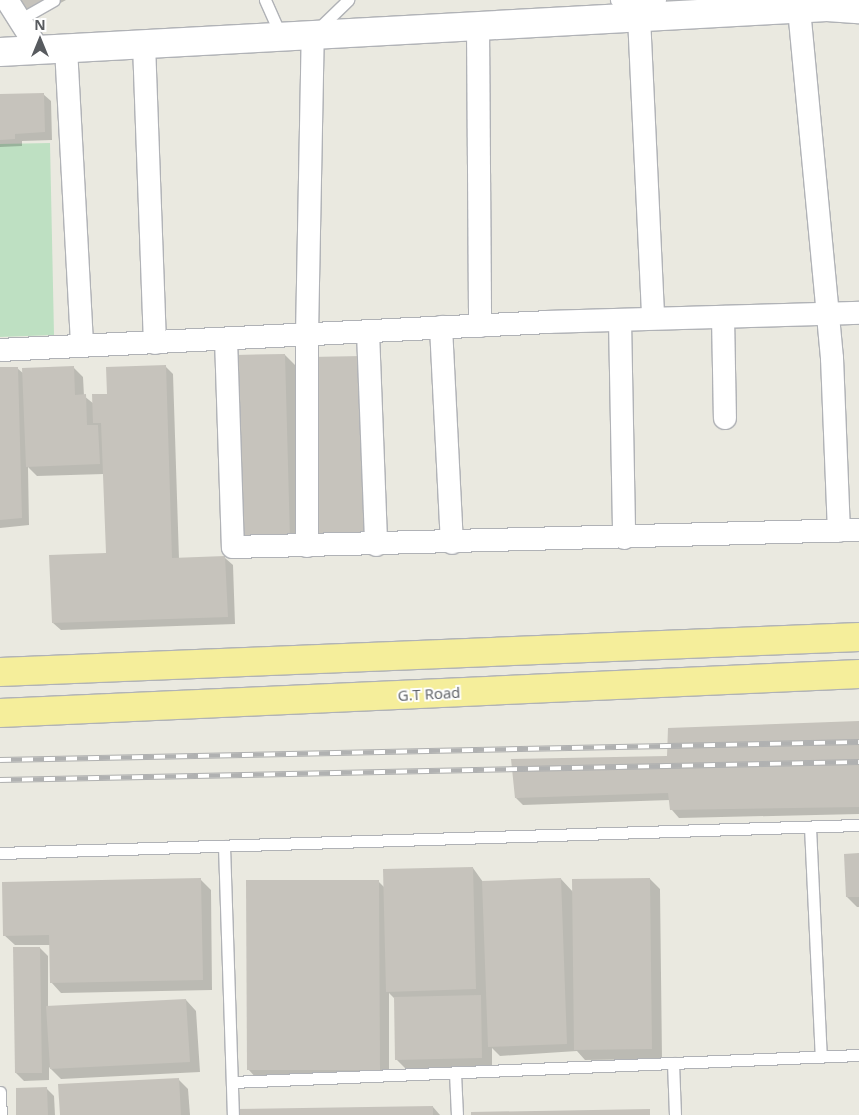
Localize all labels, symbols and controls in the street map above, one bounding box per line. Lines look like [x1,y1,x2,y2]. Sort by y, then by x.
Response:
north arrow [15,15,65,65]
text: N [34,15,46,34]
street label: G.T Road [397,683,461,705]

